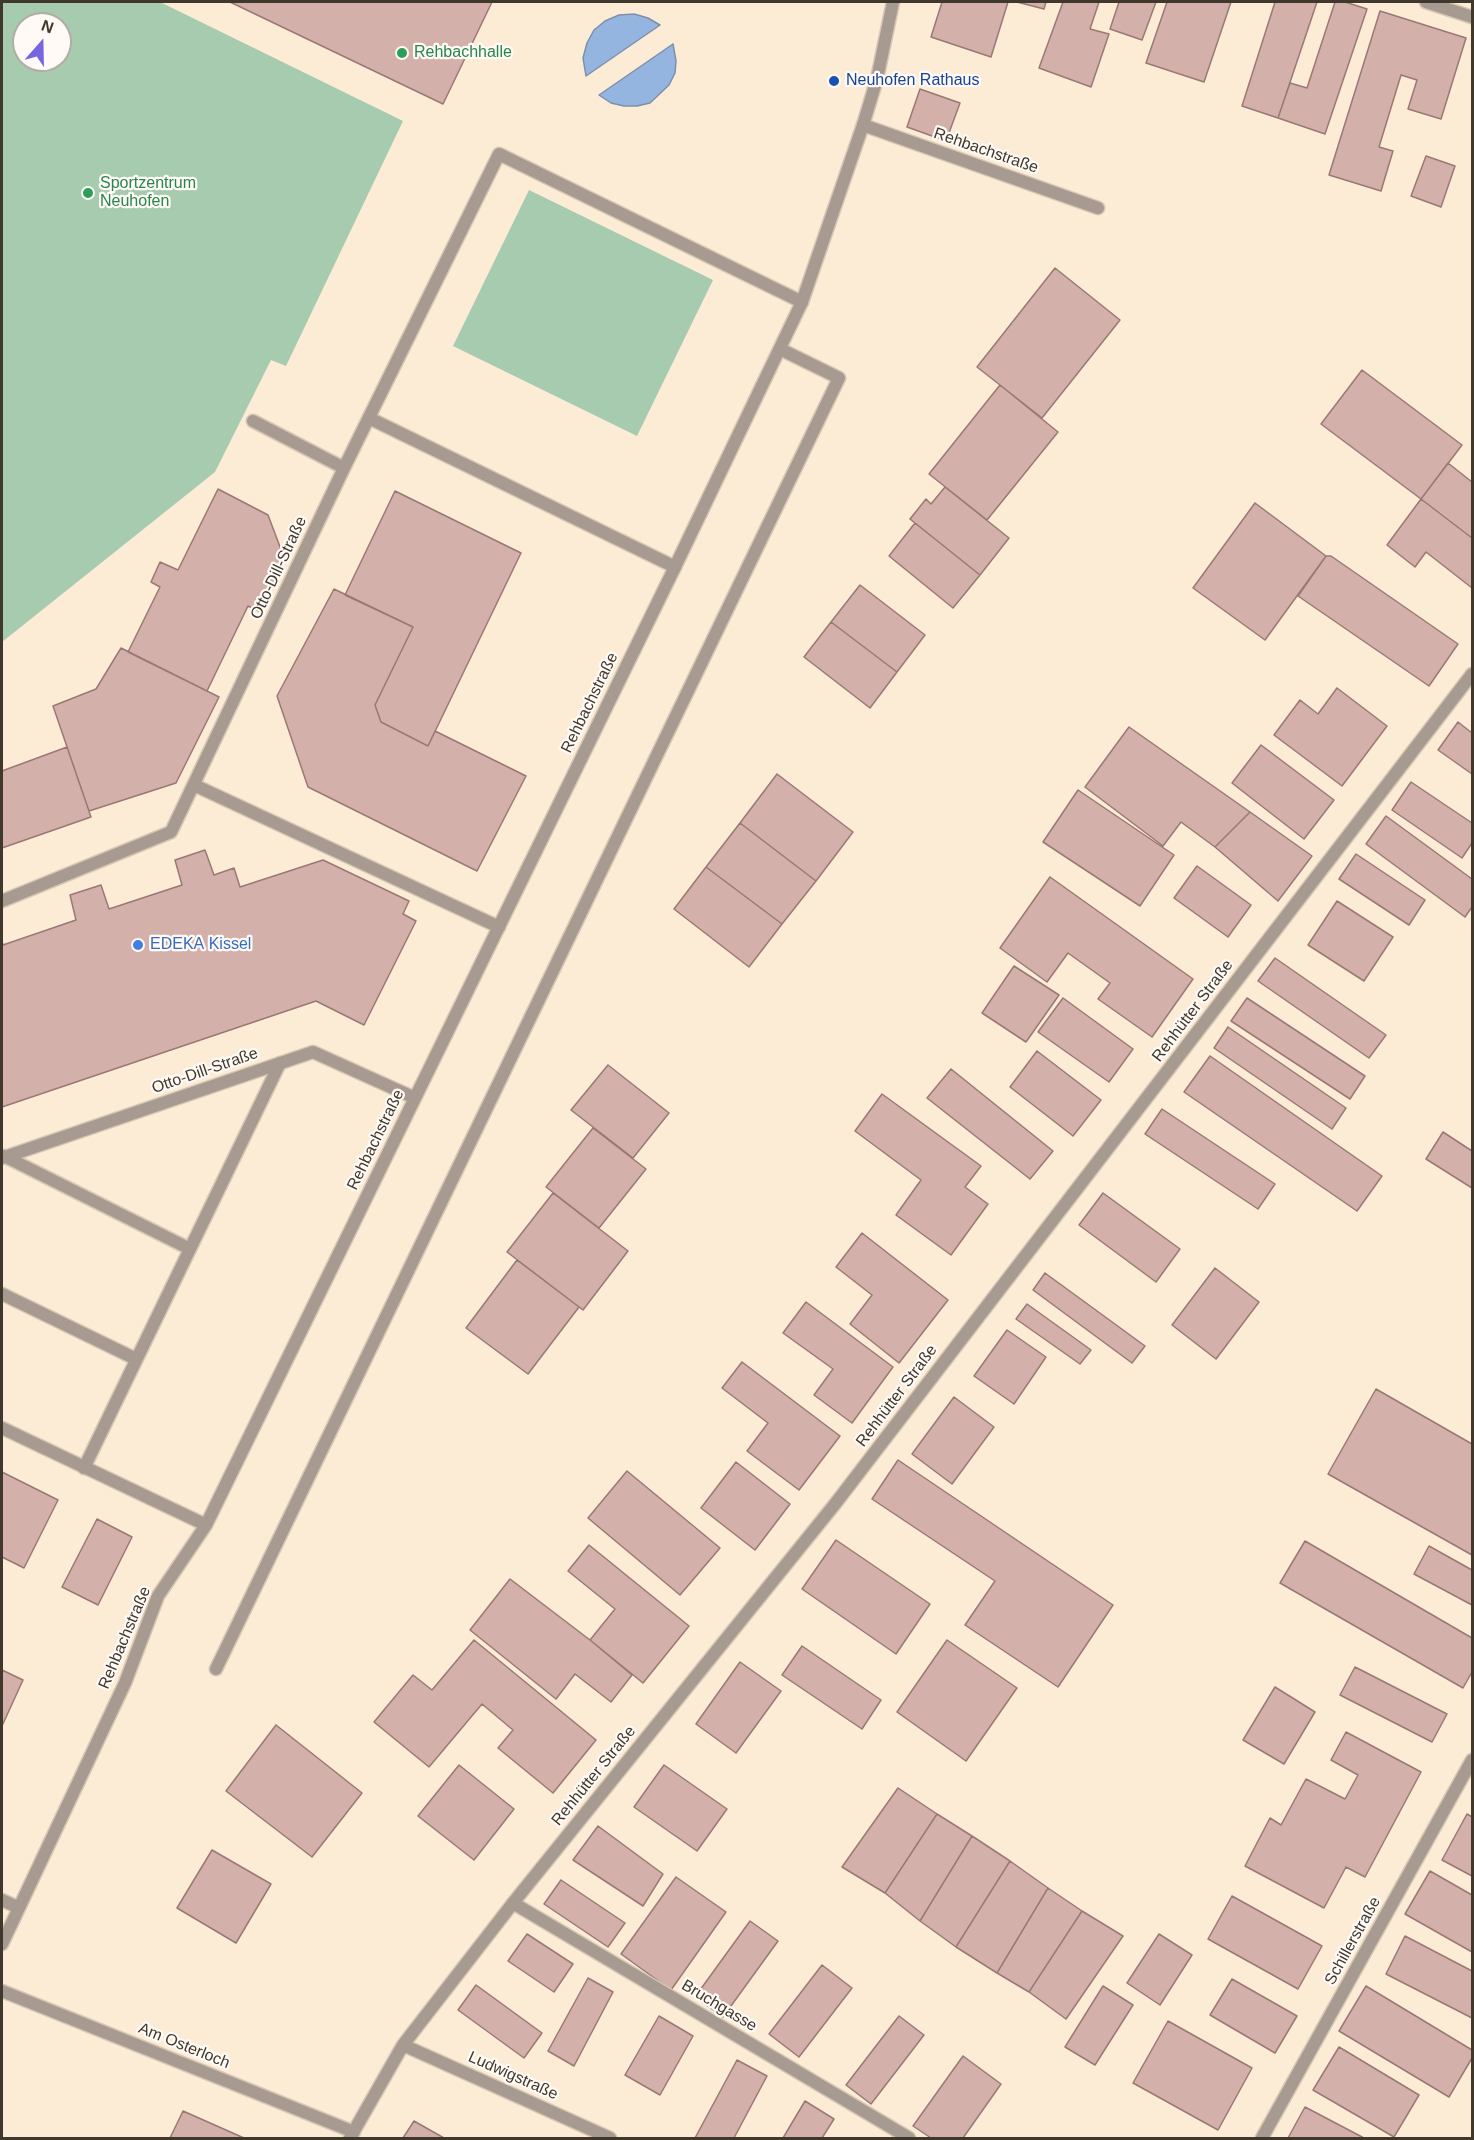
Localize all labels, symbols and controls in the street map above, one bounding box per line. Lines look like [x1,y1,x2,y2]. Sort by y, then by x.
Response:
north arrow [12,12,72,72]
text: N [39,17,56,36]
place label: Rehbachhalle [414,43,512,63]
marker: Rehbachhalle [395,46,409,60]
place label: Neuhofen Rathaus [846,71,979,91]
marker: Neuhofen Rathaus [827,74,841,88]
street label: Rehbachstraße [931,124,1041,178]
place label: Sportzentrum Neuhofen [100,174,196,212]
marker: Sportzentrum Neuhofen [81,186,95,200]
street label: Otto-Dill-Straße [247,514,311,622]
street label: Rehbachstraße [557,650,623,756]
place label: EDEKA Kissel [150,935,251,955]
marker: EDEKA Kissel [131,938,145,952]
street label: Rehhütter Straße [1148,956,1238,1066]
street label: Otto-Dill-Straße [149,1044,261,1098]
street label: Rehbachstraße [343,1087,409,1193]
street label: Rehhütter Straße [852,1341,942,1451]
street label: Rehbachstraße [95,1584,155,1692]
street label: Rehhütter Straße [548,1722,640,1830]
street label: Schillerstraße [1321,1894,1385,1988]
street label: Bruchgasse [678,1976,760,2036]
street label: Am Osterloch [135,2019,233,2073]
street label: Ludwigstraße [465,2048,561,2104]

